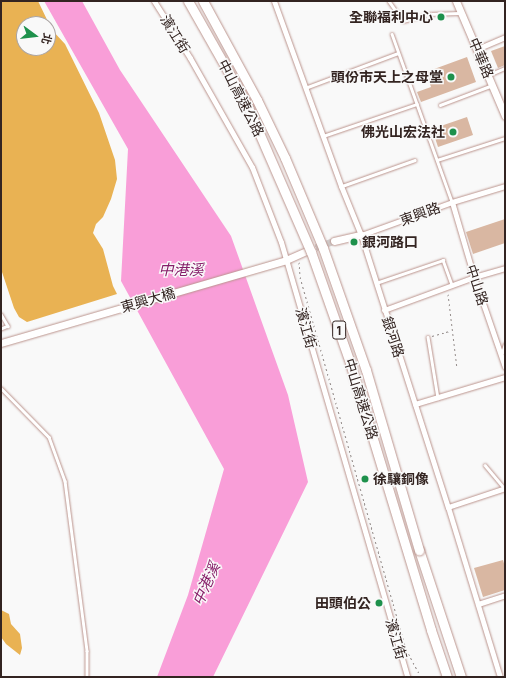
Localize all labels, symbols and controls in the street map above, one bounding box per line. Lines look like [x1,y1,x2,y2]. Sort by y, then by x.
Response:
place label: 全聯福利中心 [349,9,433,25]
street label: 濱江街 [157,12,193,56]
marker: 全聯福利中心 [436,12,446,22]
north arrow [16,16,56,56]
text: 北 [38,32,56,46]
street label: 中華路 [465,35,497,81]
street label: 中山高速公路 [214,57,268,139]
place label: 頭份市天上之母堂 [331,69,443,85]
marker: 頭份市天上之母堂 [446,72,456,82]
place label: 佛光山宏法社 [361,124,445,140]
marker: 佛光山宏法社 [448,127,458,137]
street label: 東興路 [397,199,443,229]
place label: 銀河路口 [362,234,418,250]
marker: 銀河路口 [349,237,359,247]
water label: 中港溪 [159,261,203,279]
street label: 中山路 [463,262,491,308]
street label: 東興大橋 [119,284,177,316]
street label: 濱江街 [292,305,320,351]
street label: 銀河路 [379,314,407,360]
road number: 1 [332,319,346,341]
street label: 中山高速公路 [341,356,381,442]
place label: 徐驤銅像 [373,471,429,487]
marker: 徐驤銅像 [360,474,370,484]
water label: 中港溪 [189,560,223,608]
place label: 田頭伯公 [315,595,371,611]
marker: 田頭伯公 [374,598,384,608]
street label: 濱江街 [382,616,410,662]

